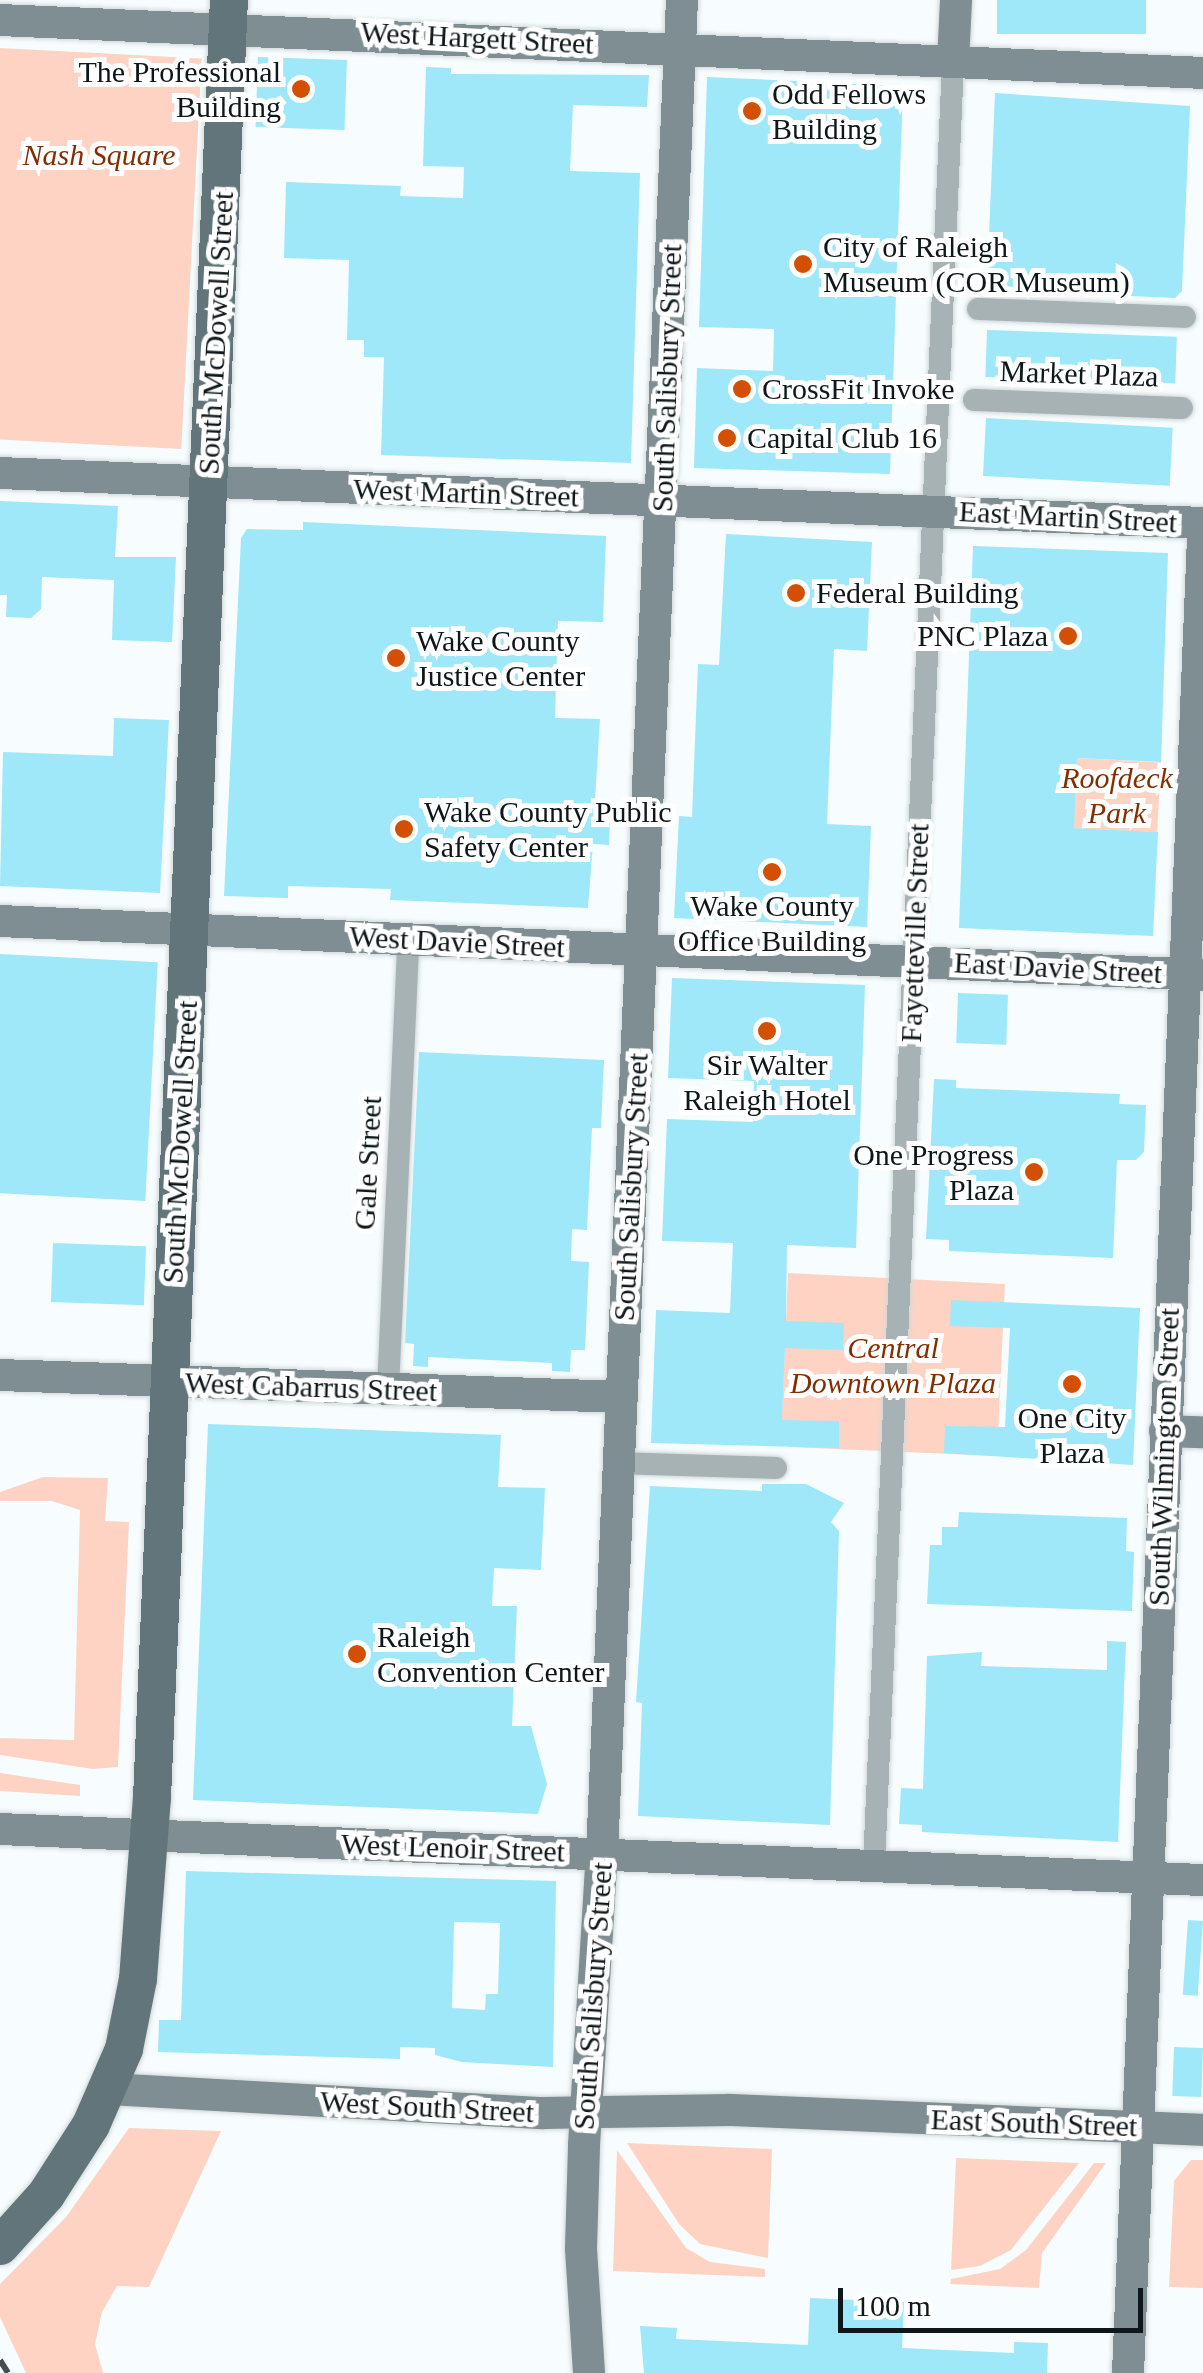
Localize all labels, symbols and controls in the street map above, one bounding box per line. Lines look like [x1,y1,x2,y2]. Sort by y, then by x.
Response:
street label: West Hargett Street [359,14,595,62]
place label: The Professional Building [79,54,281,124]
place label: Odd Fellows Building [772,76,926,146]
marker: The Professional Building [290,78,312,100]
marker: Odd Fellows Building [741,100,763,122]
park label: Nash Square [22,137,176,173]
street label: South McDowell Street [191,191,241,475]
place label: City of Raleigh Museum (COR Museum) [823,229,1130,300]
street label: South Salisbury Street [644,243,690,513]
marker: City of Raleigh Museum (COR Museum) [792,253,814,275]
street label: Market Plaza [999,353,1159,395]
place label: CrossFit Invoke [762,371,955,407]
marker: CrossFit Invoke [731,378,753,400]
place label: Capital Club 16 [747,420,937,456]
marker: Capital Club 16 [716,427,738,449]
street label: West Martin Street [353,471,579,515]
street label: East Martin Street [958,493,1178,541]
place label: Federal Building [816,575,1018,611]
marker: Federal Building [785,582,807,604]
place label: PNC Plaza [917,618,1048,654]
place label: Wake County Justice Center [416,623,585,694]
marker: PNC Plaza [1057,625,1079,647]
marker: Wake County Justice Center [385,647,407,669]
park label: Roofdeck Park [1061,760,1173,830]
place label: Wake County Public Safety Center [424,794,672,864]
marker: Wake County Public Safety Center [393,818,415,840]
street label: Fayetteville Street [893,823,937,1043]
marker: Wake County Office Building [761,861,783,883]
place label: Wake County Office Building [678,888,866,958]
street label: West Davie Street [348,918,566,966]
street label: East Davie Street [953,945,1163,991]
street label: South McDowell Street [155,1000,205,1284]
marker: Sir Walter Raleigh Hotel [756,1020,778,1042]
place label: Sir Walter Raleigh Hotel [683,1047,851,1118]
street label: South Salisbury Street [606,1052,656,1322]
street label: Gale Street [347,1095,389,1231]
place label: One Progress Plaza [853,1137,1014,1208]
marker: One Progress Plaza [1023,1161,1045,1183]
street label: South Wilmington Street [1141,1307,1187,1607]
park label: Central Downtown Plaza [790,1330,996,1400]
street label: West Cabarrus Street [184,1365,438,1409]
marker: One City Plaza [1061,1373,1083,1395]
place label: One City Plaza [1017,1400,1127,1470]
place label: Raleigh Convention Center [377,1619,604,1690]
marker: Raleigh Convention Center [346,1643,368,1665]
street label: West Lenoir Street [340,1826,566,1870]
street label: South Salisbury Street [566,1861,620,2131]
street label: West South Street [319,2083,535,2131]
street label: East South Street [930,2101,1138,2145]
scale bar [843,2268,1148,2330]
text: 100 m [855,2289,931,2322]

